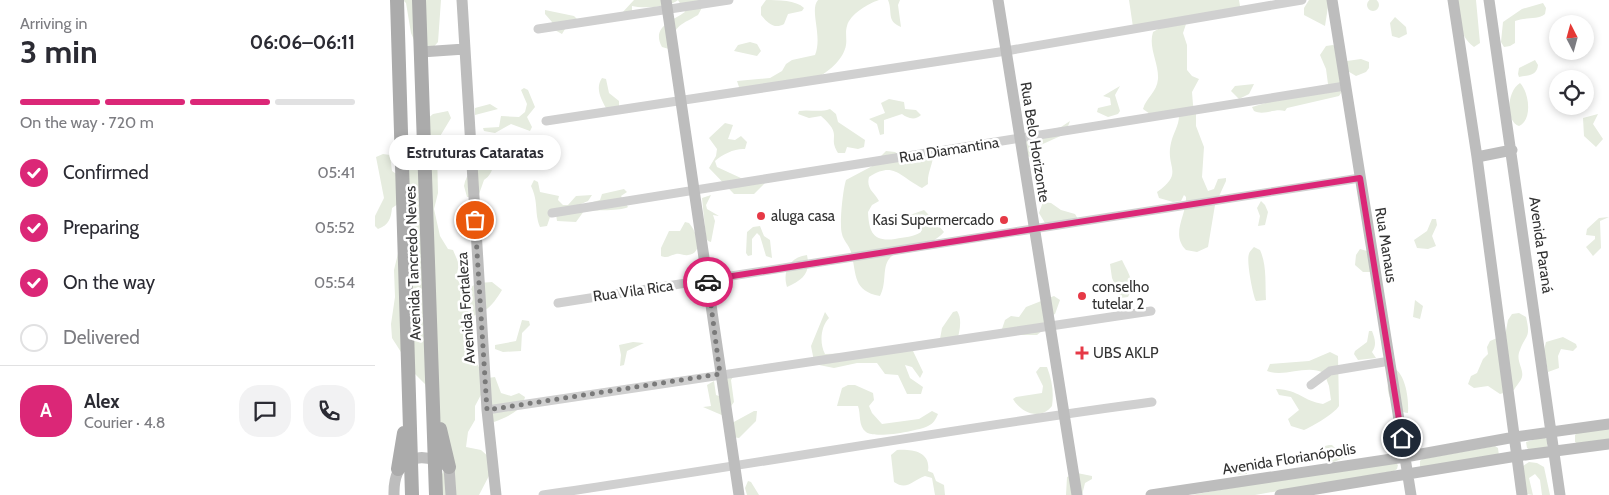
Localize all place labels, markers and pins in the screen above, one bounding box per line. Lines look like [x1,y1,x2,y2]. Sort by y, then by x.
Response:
callout: Estruturas Cataratas [389,135,561,170]
pin [454,199,496,241]
place label: aluga casa [771,207,836,225]
marker: aluga casa [755,210,767,222]
place label: Kasi Supermercado [872,211,994,229]
marker: Kasi Supermercado [998,214,1010,226]
place label: conselho tutelar 2 [1092,278,1149,313]
marker: conselho tutelar 2 [1076,290,1088,302]
place label: UBS AKLP [1093,344,1159,362]
marker: UBS AKLP [1075,346,1089,360]
pin [1381,417,1423,459]

